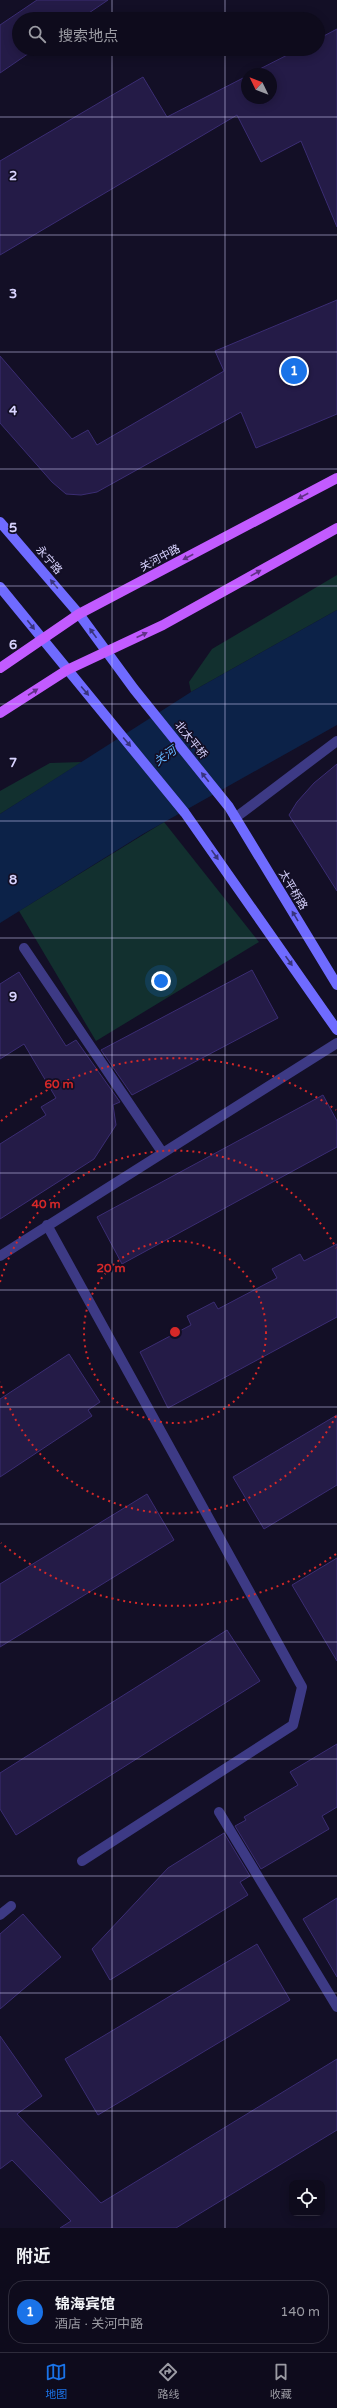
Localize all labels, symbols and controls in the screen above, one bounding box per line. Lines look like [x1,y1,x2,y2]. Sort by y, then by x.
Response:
search box [12,12,325,56]
icon: search [26,23,48,45]
text: 搜索地点 [58,27,118,45]
north arrow [241,68,277,104]
text: 2 [9,168,17,184]
text: 3 [9,286,17,302]
pin: 1 [281,356,307,386]
text: 4 [9,403,18,419]
one-way arrow [297,493,308,499]
text: 5 [9,520,17,536]
street label: 关河中路 [138,542,182,574]
street label: 永宁路 [33,543,65,577]
one-way arrow [182,554,193,560]
one-way arrow [250,570,262,577]
one-way arrow [50,579,59,590]
one-way arrow [26,619,35,630]
one-way arrow [89,628,97,639]
one-way arrow [136,632,147,638]
text: 6 [9,637,17,653]
one-way arrow [80,686,89,697]
one-way arrow [27,689,39,696]
street label: 北太平桥 [172,719,210,761]
one-way arrow [122,737,131,748]
water label: 关河 [151,742,180,769]
text: 7 [9,755,17,771]
one-way arrow [200,771,209,782]
one-way arrow [211,849,219,860]
street label: 太平桥路 [276,868,310,912]
text: 8 [9,872,17,888]
one-way arrow [291,910,298,922]
one-way arrow [285,956,293,967]
your location [151,971,171,991]
text: 9 [9,989,17,1005]
text: 60 m [44,1077,74,1091]
text: 40 m [31,1197,61,1211]
text: 20 m [96,1261,126,1275]
centre of rings [168,1325,182,1339]
map controls [289,2180,325,2216]
button: locate [289,2180,325,2216]
text: 附近 [16,2246,50,2267]
text: 锦海宾馆 [55,2295,115,2313]
text: 1 [26,2304,34,2320]
text: 140 m [280,2304,320,2320]
text: 酒店 · 关河中路 [55,2316,143,2332]
tab: 地图 [45,2361,67,2401]
tab: 路线 [157,2361,179,2401]
tab: 收藏 [270,2361,292,2401]

